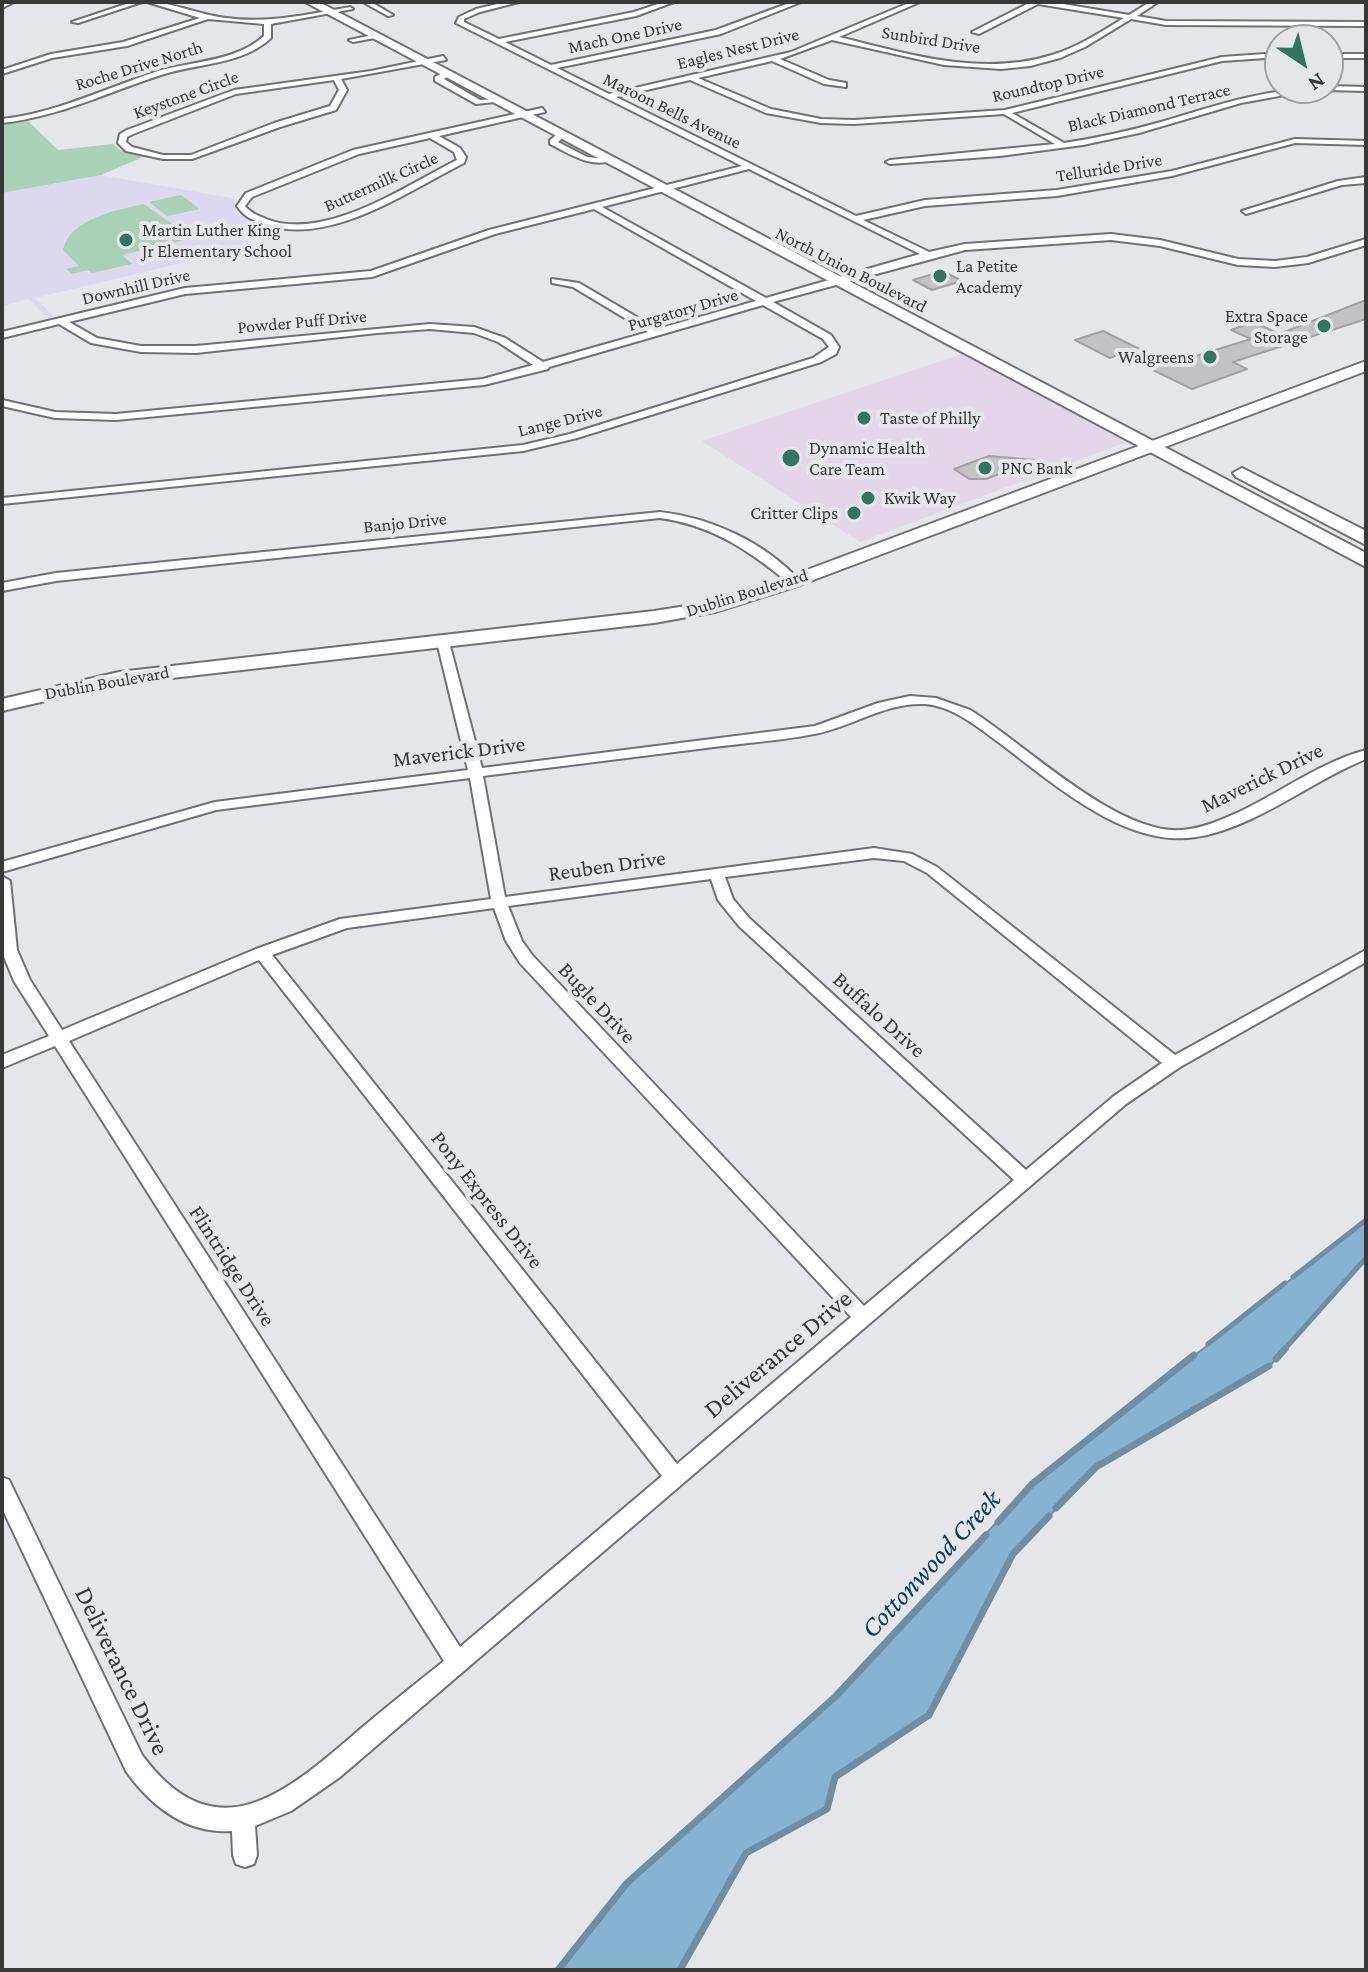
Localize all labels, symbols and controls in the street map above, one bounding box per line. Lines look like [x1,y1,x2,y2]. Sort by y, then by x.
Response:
street label: Mach One Drive [566,13,684,59]
street label: Sunbird Drive [880,22,982,58]
street label: Eagles Nest Drive [675,23,801,75]
north arrow [1264,24,1344,104]
street label: Roche Drive North [73,36,205,96]
street label: Roundtop Drive [990,61,1106,107]
street label: Keystone Circle [130,66,242,124]
street label: Maroon Bells Avenue [599,68,745,154]
text: N [1304,68,1330,97]
street label: Black Diamond Terrace [1066,79,1232,137]
street label: Buttermilk Circle [321,147,441,217]
street label: Telluride Drive [1054,149,1164,187]
place label: Martin Luther King Jr Elementary School [142,219,292,262]
street label: North Union Boulevard [772,222,930,318]
marker: Martin Luther King Jr Elementary School [117,231,135,249]
place label: La Petite Academy [956,255,1022,298]
street label: Downhill Drive [80,264,192,310]
marker: La Petite Academy [931,267,949,285]
street label: Purgatory Drive [625,284,741,336]
place label: Extra Space Storage [1225,305,1308,348]
street label: Powder Puff Drive [237,306,367,338]
marker: Extra Space Storage [1315,317,1333,335]
place label: Walgreens [1118,346,1194,368]
marker: Walgreens [1201,348,1219,366]
street label: Lange Drive [516,400,604,442]
place label: Taste of Philly [880,407,980,429]
marker: Taste of Philly [855,409,873,427]
place label: Dynamic Health Care Team [809,437,926,480]
marker: Dynamic Health Care Team [780,447,802,469]
place label: PNC Bank [1001,457,1072,479]
marker: PNC Bank [976,459,994,477]
place label: Kwik Way [884,487,956,509]
marker: Kwik Way [859,489,877,507]
place label: Critter Clips [750,502,838,524]
marker: Critter Clips [845,504,863,522]
street label: Banjo Drive [362,508,448,538]
street label: Dublin Boulevard [684,564,810,622]
street label: Dublin Boulevard [43,661,171,705]
street label: Maverick Drive [391,731,527,773]
street label: Maverick Drive [1196,737,1328,819]
street label: Reuben Drive [547,845,667,887]
street label: Bugle Drive [553,957,641,1049]
street label: Buffalo Drive [827,967,931,1063]
street label: Pony Express Drive [425,1126,549,1274]
street label: Flintridge Drive [183,1201,281,1331]
street label: Deliverance Drive [698,1283,858,1425]
water label: Cottonwood Creek [854,1483,1008,1645]
street label: Deliverance Drive [68,1582,176,1760]

